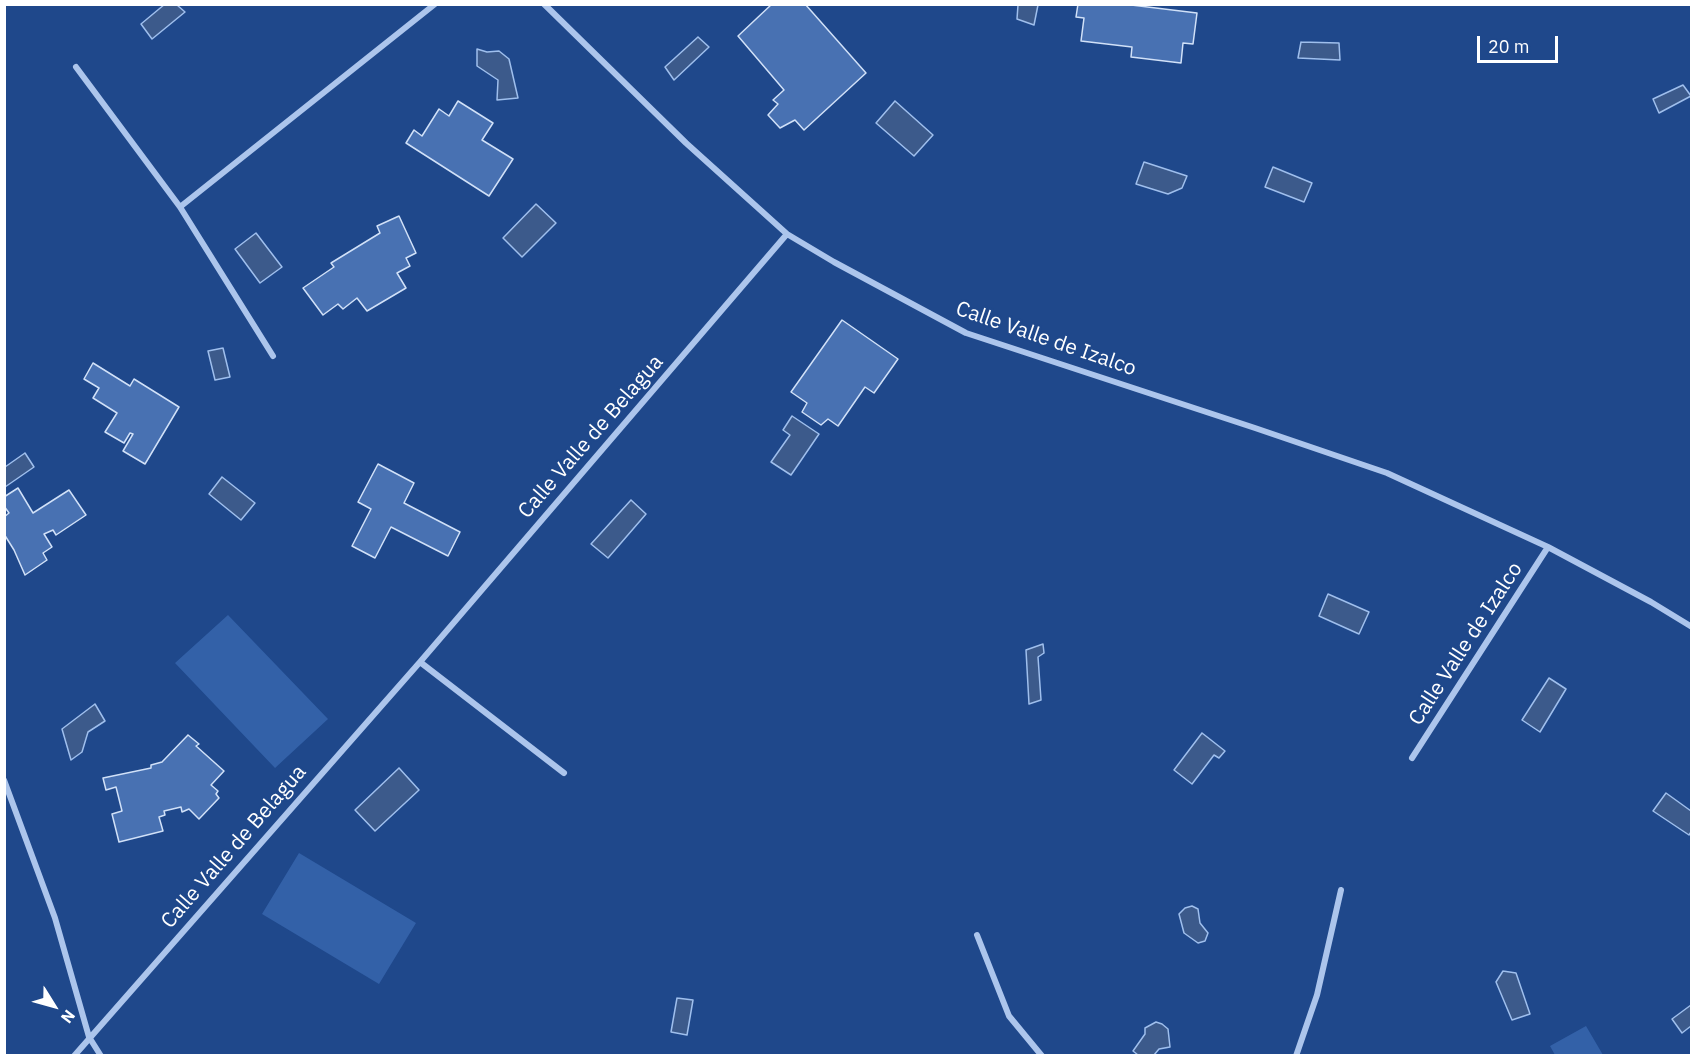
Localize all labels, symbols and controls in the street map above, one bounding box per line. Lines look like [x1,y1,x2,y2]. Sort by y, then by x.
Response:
scale bar [1480,24,1561,62]
text: 20 m [1488,35,1530,58]
street label: Calle Valle de Izalco [952,296,1140,382]
street label: Calle Valle de Belagua [513,350,669,524]
street label: Calle Valle de Izalco [1404,558,1528,730]
street label: Calle Valle de Belagua [156,760,312,934]
north arrow [24,976,84,1036]
text: N [57,1006,80,1027]

